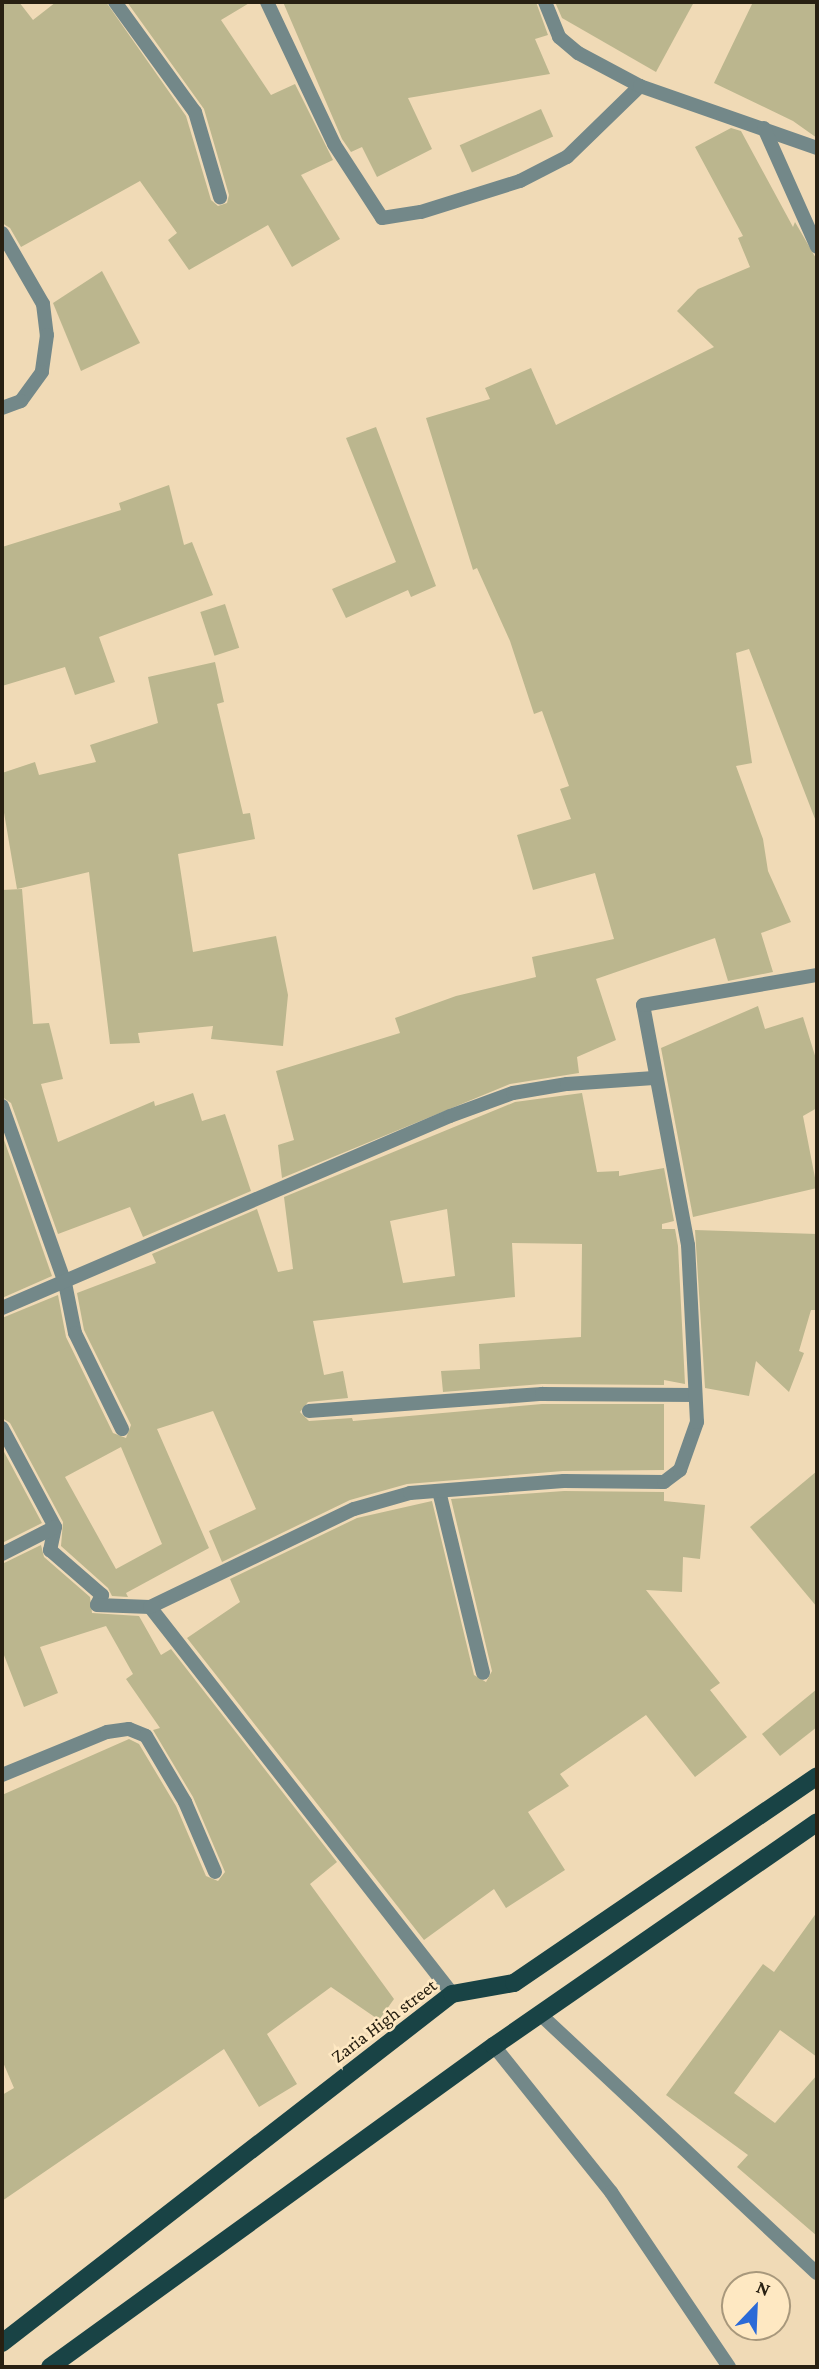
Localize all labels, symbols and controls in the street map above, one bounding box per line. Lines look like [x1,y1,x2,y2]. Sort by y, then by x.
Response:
street label: Zaria High street [327,1974,441,2068]
north arrow [721,2271,791,2341]
text: N [754,2276,774,2300]

